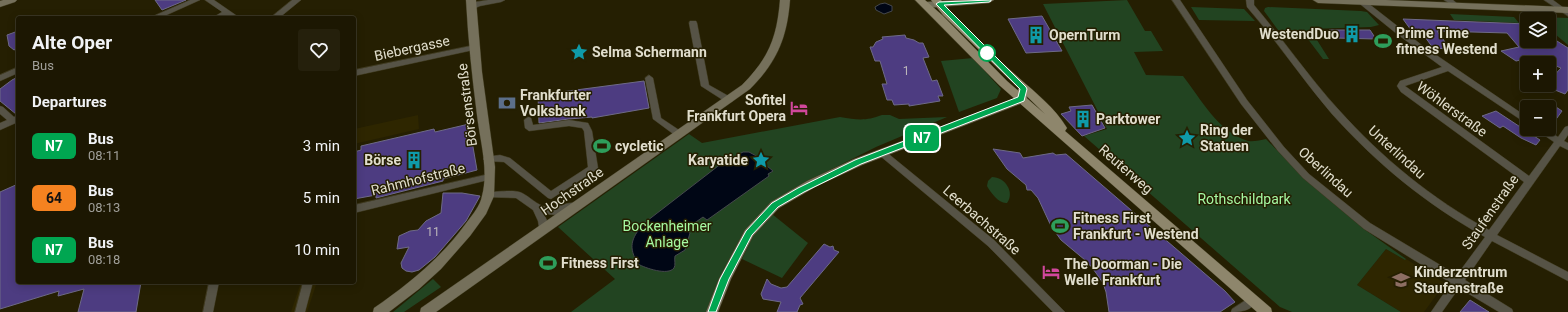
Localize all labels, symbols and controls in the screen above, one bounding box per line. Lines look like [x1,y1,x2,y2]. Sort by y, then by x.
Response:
map controls [1520,12,1556,136]
button: layers [1520,12,1556,48]
building icon: WestendDuo [1342,24,1362,44]
building icon: OpernTurm [1026,25,1046,45]
place label: Prime Time fitness Westend [1396,25,1497,57]
place label: WestendDuo [1259,26,1339,42]
place label: OpernTurm [1049,27,1120,43]
button: heart [298,29,340,71]
text: Alte Oper [32,31,112,54]
sports icon: Prime Time fitness Westend [1373,31,1393,51]
street label: Biebergasse [373,32,451,64]
place icon: Selma Schermann [569,42,589,62]
place label: Selma Schermann [592,44,707,60]
unlabelled marker [978,44,996,62]
button: + [1520,56,1556,92]
text: Bus [32,58,54,73]
street label: Börsenstraße [454,63,480,147]
house number: 1 [903,64,909,78]
street label: Wöhlerstraße [1414,78,1490,140]
place label: Frankfurter Volksbank [520,87,591,119]
place label: Sofitel Frankfurt Opera [687,92,786,124]
text: Departures [32,93,107,111]
bank icon: Frankfurter Volksbank [497,93,517,113]
hotel icon: Sofitel Frankfurt Opera [789,98,809,118]
button: − [1520,100,1556,136]
building icon: Parktower [1073,109,1093,129]
place label: Parktower [1096,111,1160,127]
place label: Ring der Statuen [1200,122,1253,154]
street label: Unterlindau [1365,122,1429,182]
line badge: N7 [904,125,940,151]
place icon: Ring der Statuen [1177,128,1197,148]
text: Bus [88,130,114,148]
text: N7 [913,130,931,146]
sports icon: cycletic [592,136,612,156]
text: 3 min [303,137,340,155]
text: N7 [45,138,63,154]
place label: cycletic [615,138,664,154]
street label: Reuterweg [1096,141,1156,197]
street label: Oberlindau [1296,143,1356,201]
text: 08:11 [88,148,120,163]
building icon: Börse [404,150,424,170]
place icon: Karyatide [751,150,771,170]
place label: Börse [364,152,401,168]
place label: Karyatide [688,152,748,168]
street label: Rahmhofstraße [369,160,467,198]
street label: Hochstraße [538,164,606,218]
street label: Staufenstraße [1458,171,1522,253]
text: Bus [88,182,114,200]
street label: Leerbachstraße [940,182,1024,258]
text: 5 min [303,189,340,207]
text: 64 [46,190,62,206]
park label: Rothschildpark [1197,191,1291,207]
text: 08:13 [88,200,120,215]
place label: Fitness First Frankfurt - Westend [1073,210,1199,242]
sports icon: Fitness First Frankfurt - Westend [1050,216,1070,236]
park label: Bockenheimer Anlage [622,218,712,250]
house number: 11 [426,225,440,239]
text: Bus [88,234,114,252]
text: 10 min [294,241,340,259]
text: N7 [45,242,63,258]
text: 08:18 [88,252,120,267]
sports icon: Fitness First [538,253,558,273]
place label: Fitness First [561,255,639,271]
place label: The Doorman - Die Welle Frankfurt [1064,256,1182,288]
hotel icon: The Doorman - Die Welle Frankfurt [1041,262,1061,282]
place label: Kinderzentrum Staufenstraße [1414,264,1507,296]
school or university icon: Kinderzentrum Staufenstraße [1391,270,1411,290]

